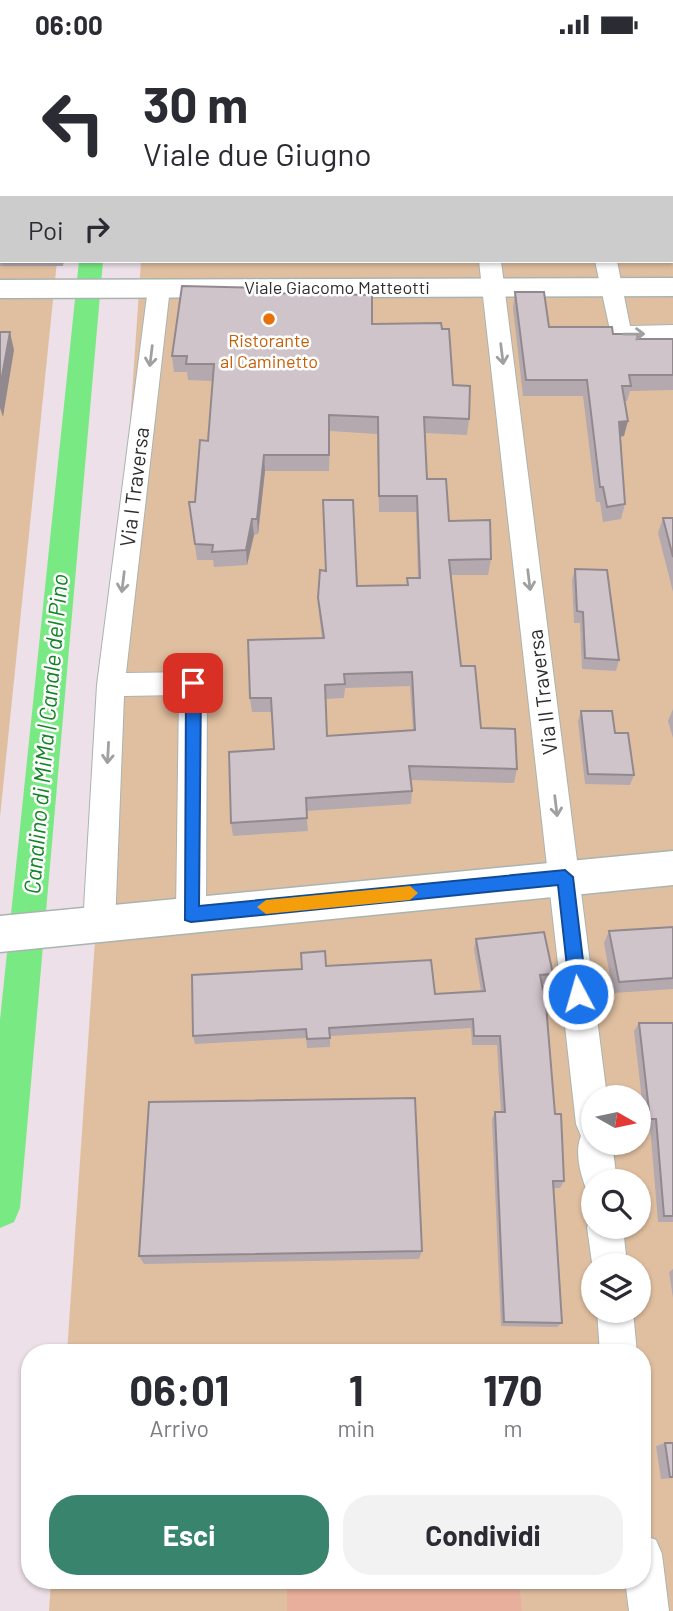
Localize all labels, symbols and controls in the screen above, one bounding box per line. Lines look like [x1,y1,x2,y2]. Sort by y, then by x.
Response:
text: 06:00 [35,9,103,40]
text: 30 m [143,74,248,133]
icon: left [28,77,119,168]
text: Viale due Giugno [143,134,372,172]
icon: right [78,210,116,248]
text: Poi [28,214,64,245]
street label: Viale Giacomo Matteotti [244,276,430,298]
marker: Ristorante al Caminetto [261,311,277,327]
one-way arrow [622,327,645,341]
place label: Ristorante al Caminetto [220,329,318,372]
one-way arrow [496,343,509,365]
one-way arrow [144,344,157,367]
street label: Via I Traversa [114,425,153,548]
one-way arrow [523,568,536,591]
one-way arrow [117,570,130,592]
water label: Canalino di MiMa | Canale del Pino [17,573,73,895]
street label: Via II Traversa [521,628,562,756]
pin [163,653,223,713]
icon: arrive [174,664,212,702]
one-way arrow [101,742,114,765]
one-way arrow [550,794,563,817]
position arrow [541,957,615,1031]
north arrow [581,1085,651,1155]
map controls [581,1085,651,1323]
button: search [581,1169,651,1239]
button: layers [581,1253,651,1323]
text: 06:01 [129,1364,229,1414]
text: 1 [349,1364,364,1414]
text: 170 [483,1364,543,1414]
text: Arrivo [149,1414,209,1442]
text: min [338,1414,375,1442]
text: m [503,1414,522,1442]
button: Esci [49,1495,329,1575]
button: Condividi [343,1495,623,1575]

